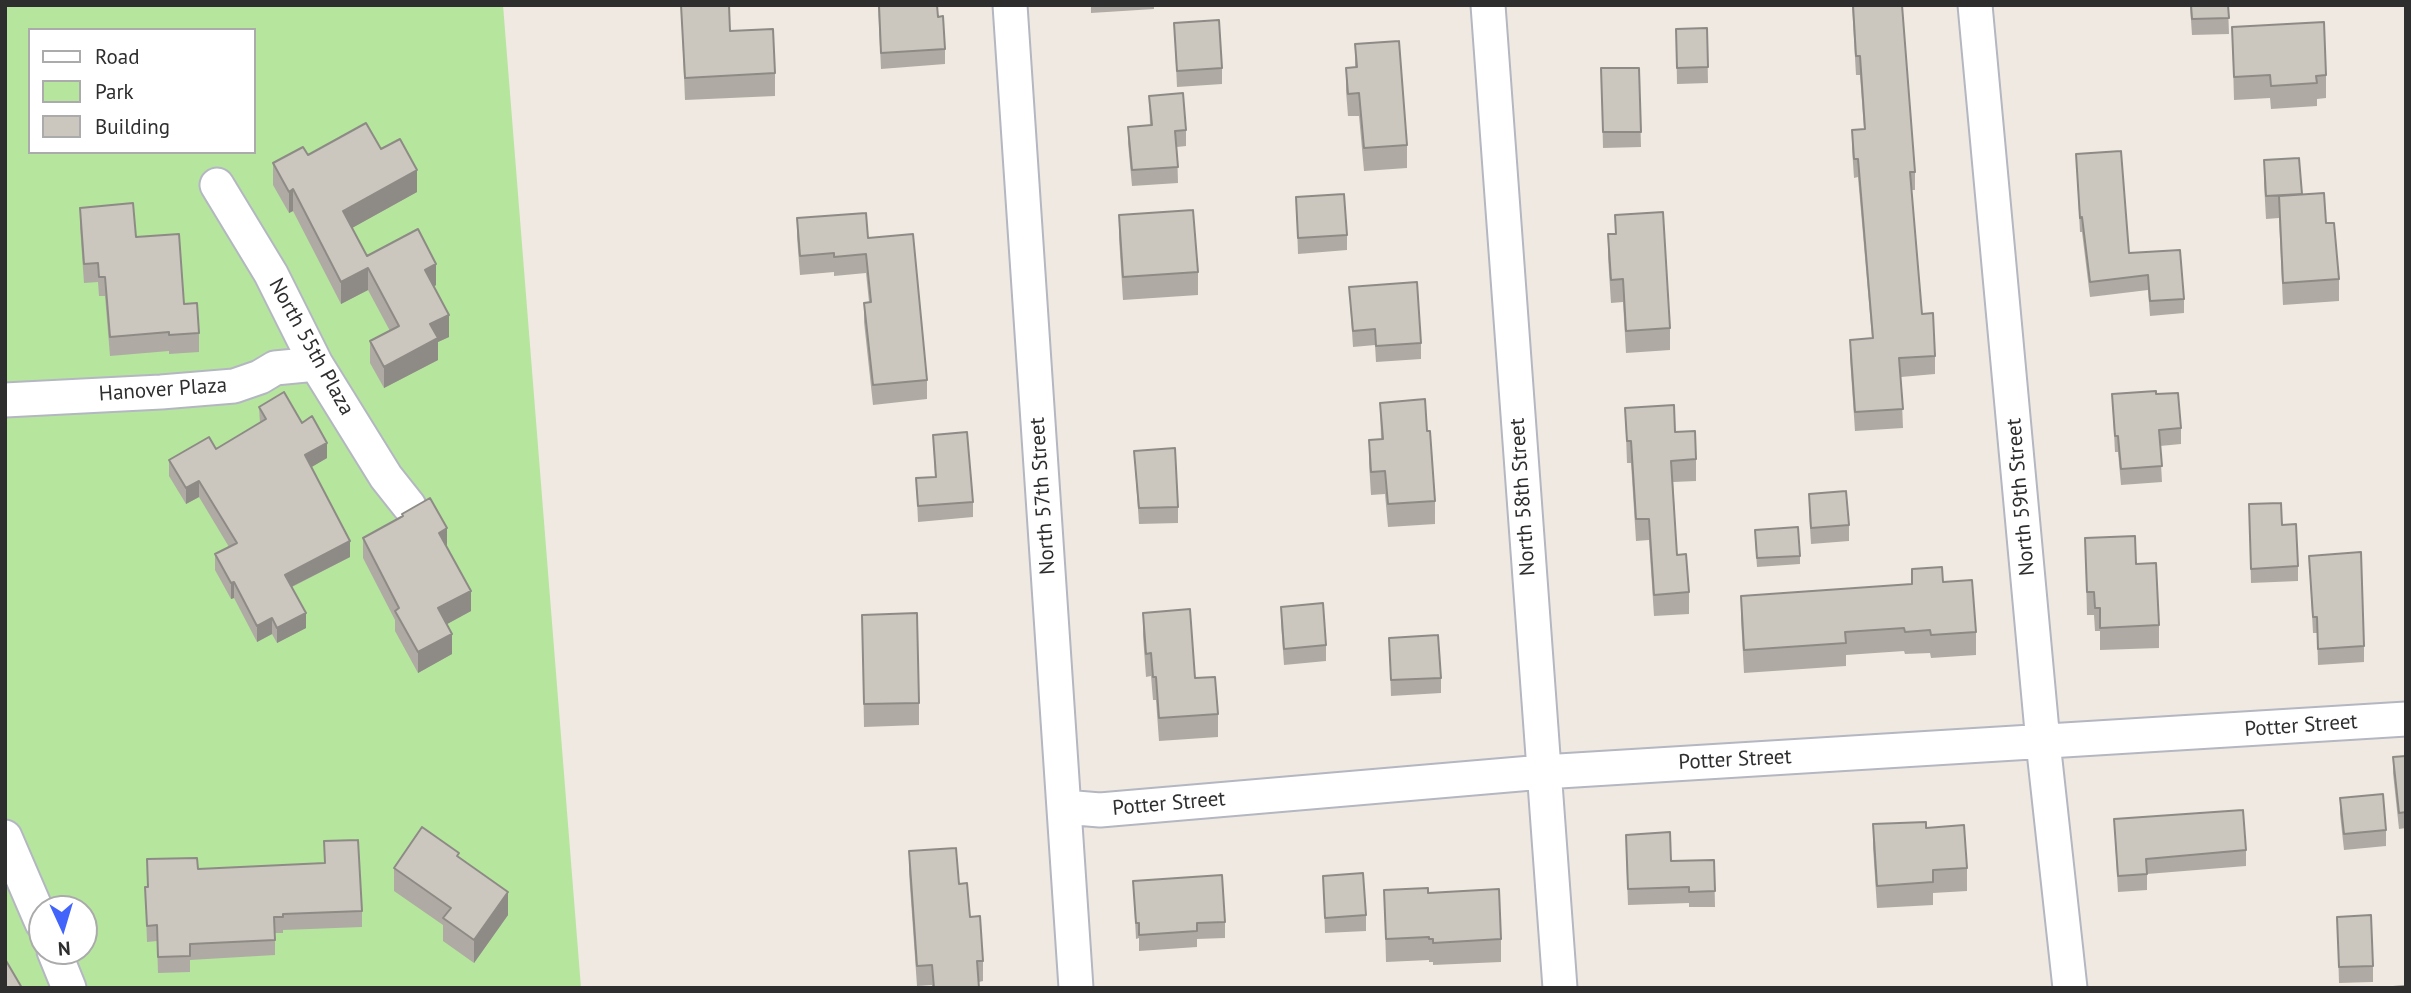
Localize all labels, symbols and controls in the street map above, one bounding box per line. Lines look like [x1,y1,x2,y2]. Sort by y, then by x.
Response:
legend [28,28,256,154]
text: Road [95,43,139,70]
text: Park [95,78,134,105]
text: Building [95,113,170,140]
street label: North 55th Plaza [263,274,359,420]
street label: Hanover Plaza [98,373,228,407]
street label: North 57th Street [1025,417,1061,575]
street label: North 58th Street [1505,417,1541,577]
street label: North 59th Street [2002,417,2040,577]
street label: Potter Street [2244,709,2358,743]
street label: Potter Street [1678,744,1792,776]
street label: Potter Street [1111,787,1227,821]
north arrow [28,895,98,965]
text: N [57,937,71,961]

